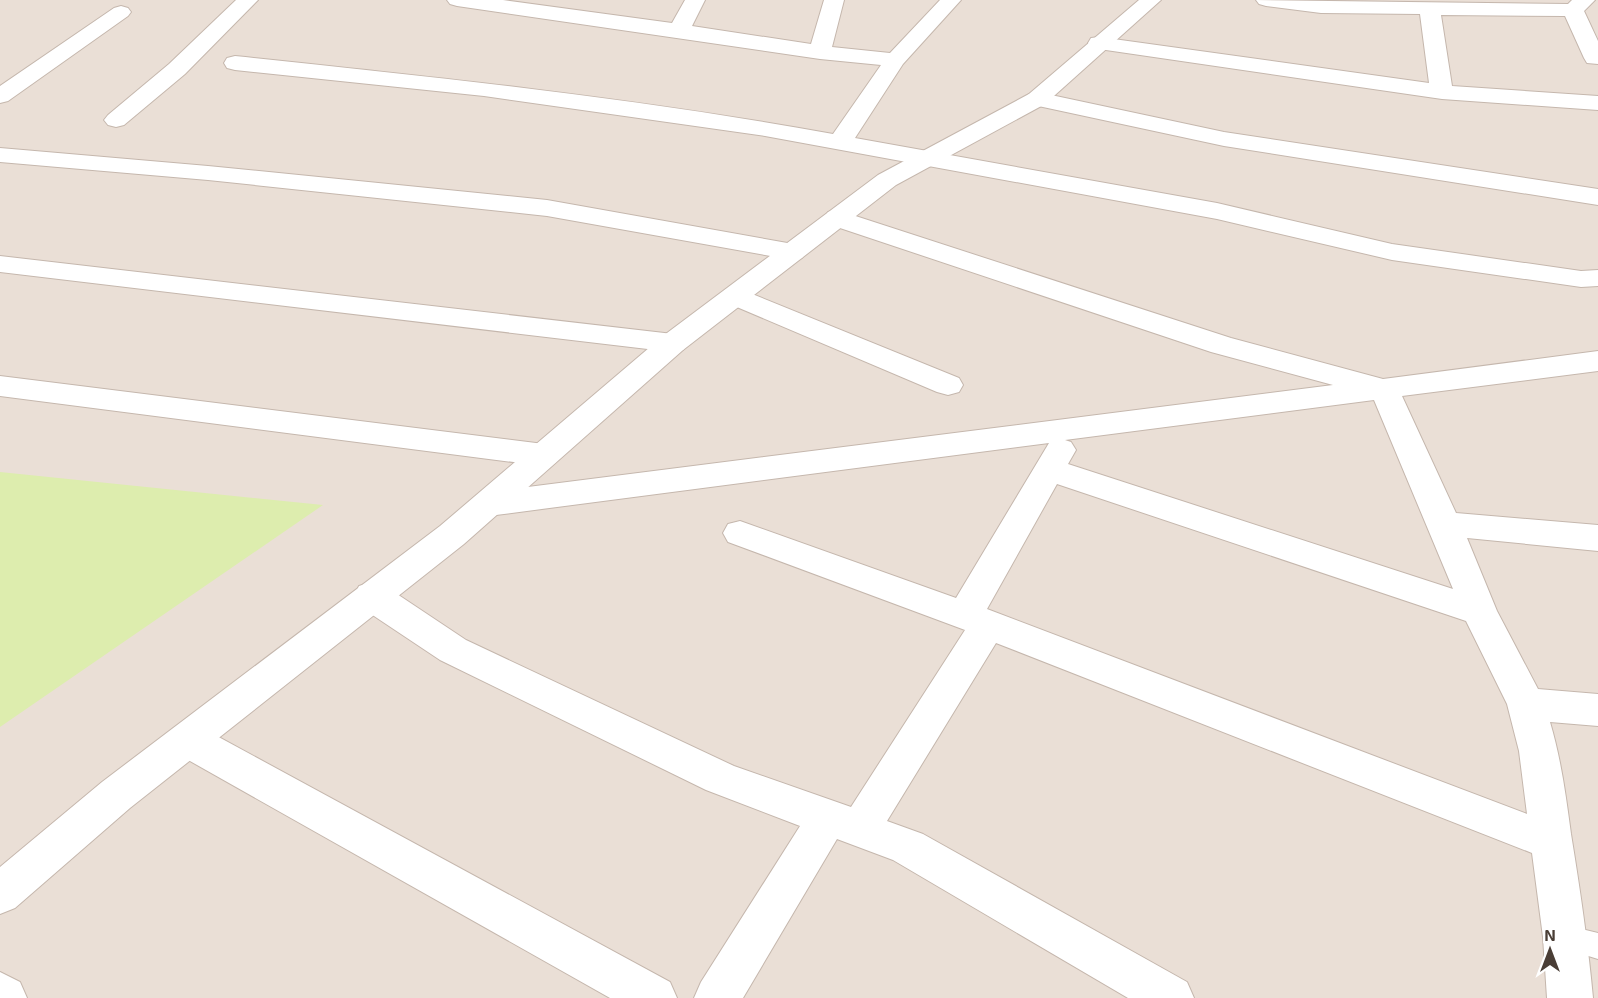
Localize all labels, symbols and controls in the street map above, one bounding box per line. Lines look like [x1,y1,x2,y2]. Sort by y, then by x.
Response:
north arrow [1520,920,1580,980]
text: N [1544,925,1556,944]

